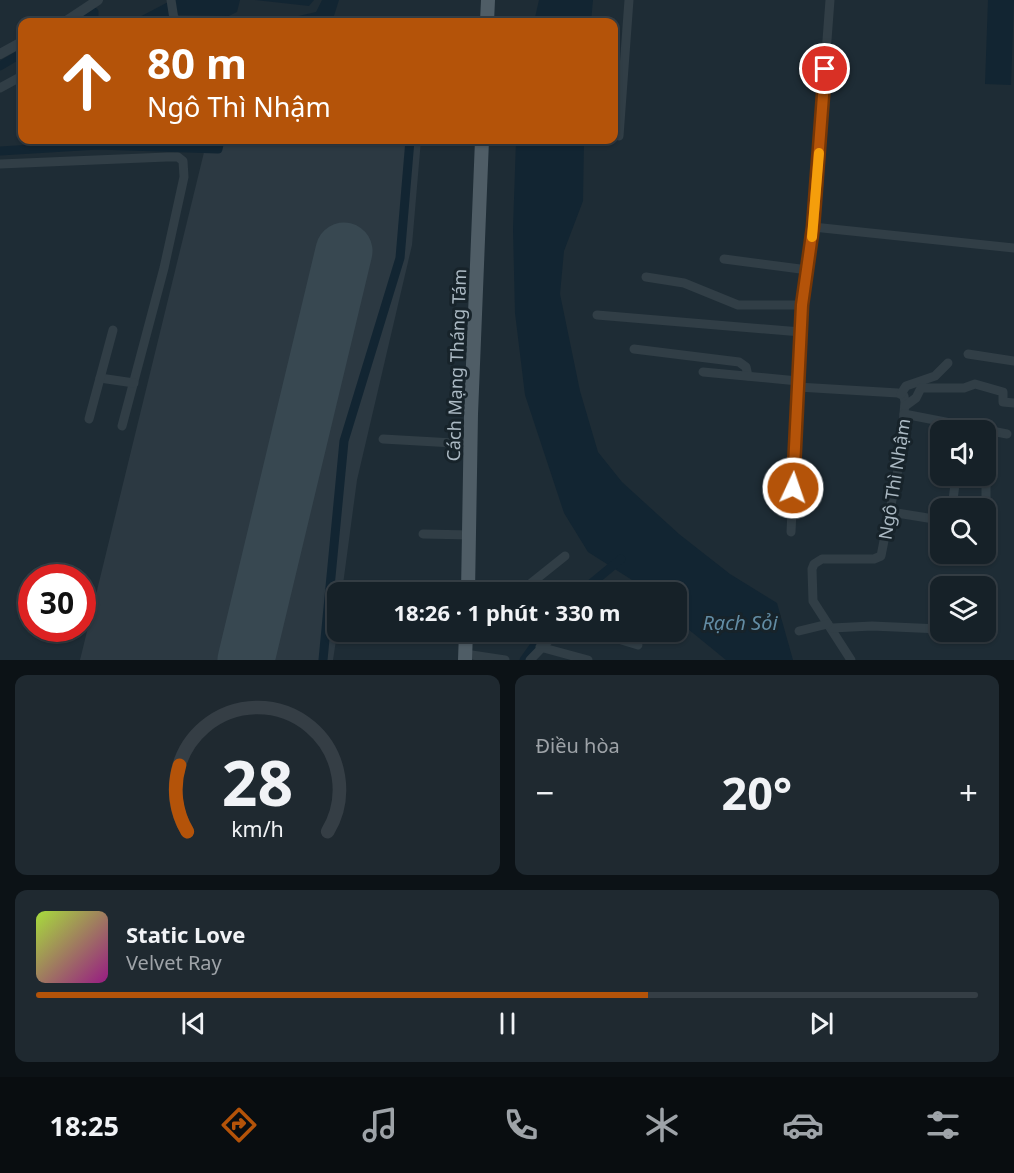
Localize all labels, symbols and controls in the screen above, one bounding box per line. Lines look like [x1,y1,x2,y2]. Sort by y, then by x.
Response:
text: 80 m [147,34,247,91]
icon: ahead [48,42,126,120]
pin [799,43,850,94]
icon: arrive [808,52,841,85]
text: Ngô Thì Nhậm [147,88,331,125]
street label: Cách Mạng Tháng Tám [441,268,471,462]
street label: Ngô Thì Nhậm [873,417,915,541]
map controls [930,420,996,642]
button: sound [930,420,996,486]
position arrow [761,456,825,520]
button: search [930,498,996,564]
speed limit sign: 30 [18,564,96,642]
button: layers [930,576,996,642]
text: 18:26 · 1 phút · 330 m [393,597,621,627]
water label: Rạch Sỏi [702,609,778,636]
text: Điều hòa [536,732,620,759]
text: 28 [222,739,293,824]
text: 20° [721,762,792,823]
text: − [536,770,554,815]
text: + [959,770,978,815]
text: km/h [231,814,284,843]
text: Static Love [126,919,245,949]
text: Velvet Ray [126,949,222,976]
icon: previous [177,1007,210,1040]
icon: pause [491,1007,524,1040]
icon: next [805,1007,838,1040]
icon: directions [218,1104,260,1146]
icon: music [359,1104,401,1146]
icon: phone [500,1104,542,1146]
icon: climate [641,1104,683,1146]
icon: car [782,1104,824,1146]
icon: filters [922,1104,964,1146]
text: 18:25 [49,1107,119,1144]

